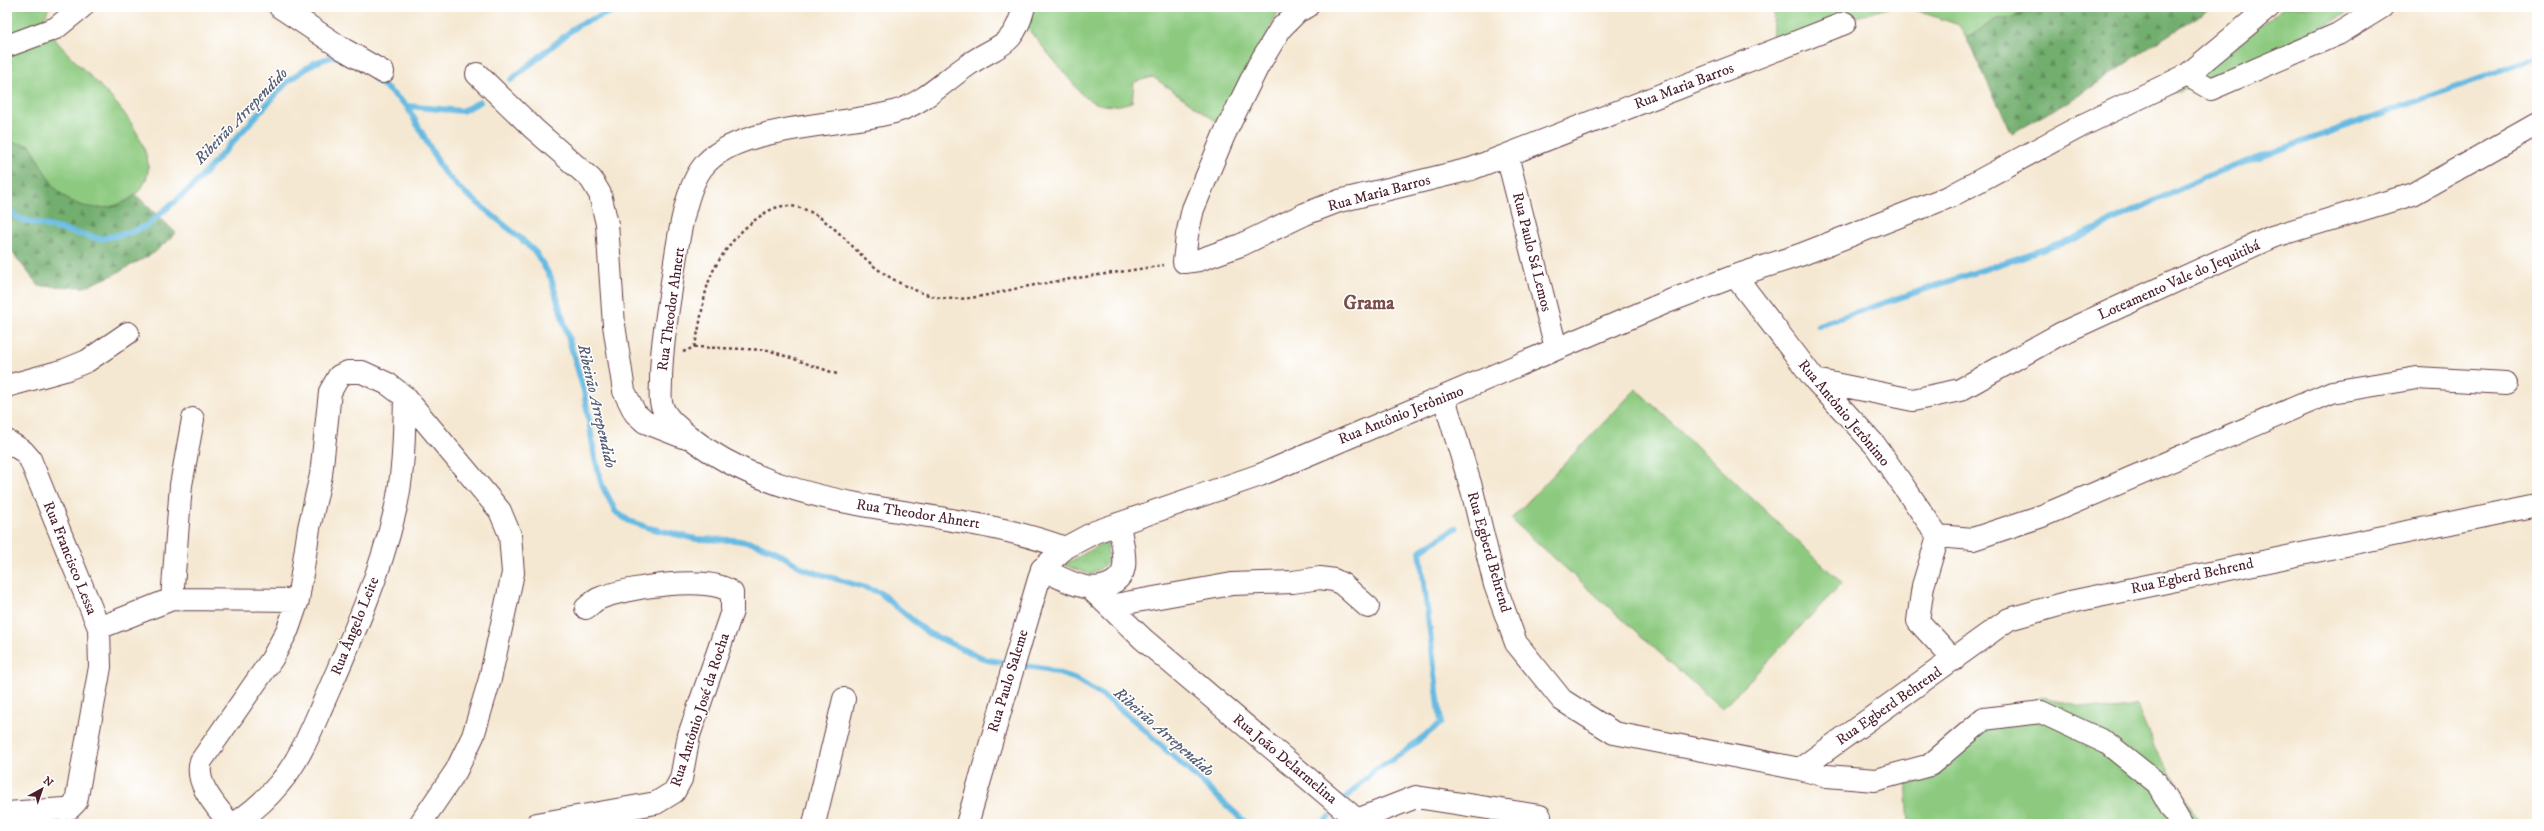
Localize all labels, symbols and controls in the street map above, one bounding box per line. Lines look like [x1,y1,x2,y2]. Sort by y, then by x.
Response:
street label: Rua Maria Barros [1631,58,1737,114]
water label: Ribeirão Arrependido [189,64,292,169]
street label: Rua Maria Barros [1326,170,1432,216]
street label: Rua Paulo Sá Lemos [1508,190,1556,314]
street label: Loteamento Vale do Jequitibá [2095,235,2263,324]
street label: Rua Theodor Ahnert [653,246,689,372]
district label: Grama [1344,292,1395,315]
water label: Ribeirão Arrependido [573,341,621,470]
street label: Rua Antônio Jerônimo [1794,356,1894,470]
street label: Rua Antônio Jerônimo [1336,381,1466,449]
street label: Rua Egberd Behrend [1463,489,1515,615]
street label: Rua Theodor Ahnert [855,495,981,533]
street label: Rua Francisco Lessa [39,498,102,618]
street label: Rua Egberd Behrend [2129,554,2256,598]
street label: Rua Ângelo Leite [326,574,383,678]
street label: Rua Paulo Saleme [983,627,1033,735]
street label: Rua Antônio José da Rocha [666,630,734,789]
street label: Rua Egberd Behrend [1832,662,1946,750]
water label: Ribeirão Arrependido [1109,682,1218,781]
street label: Rua João Delarmelina [1229,710,1342,809]
north arrow [22,769,62,809]
text: N [40,774,56,790]

